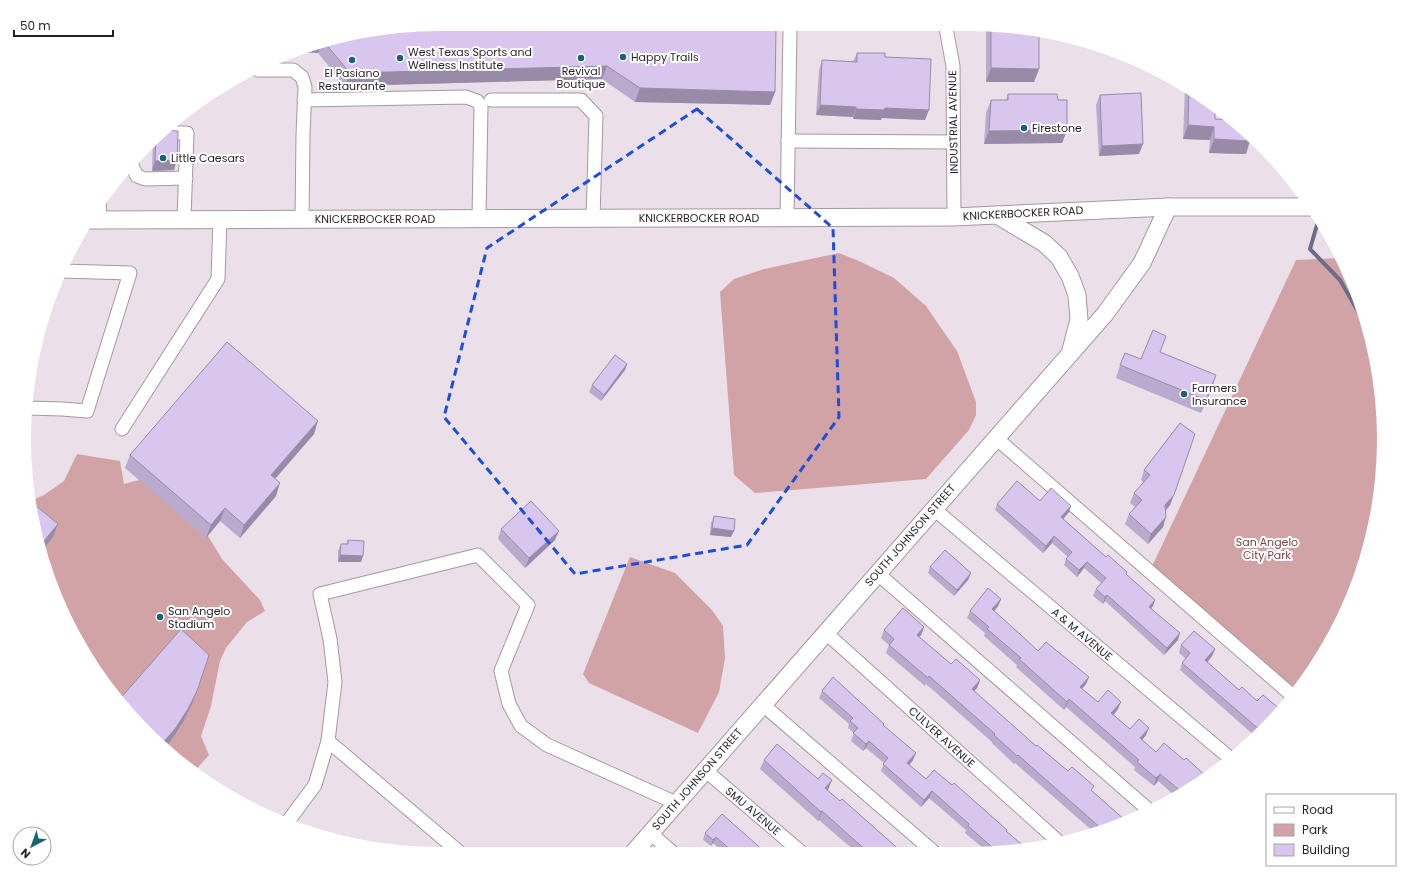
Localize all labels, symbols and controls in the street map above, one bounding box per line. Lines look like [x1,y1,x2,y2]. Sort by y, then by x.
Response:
scale bar [14,12,113,38]
text: 50 m [20,17,51,34]
place label: West Texas Sports and Wellness Institute [408,44,532,73]
place label: Happy Trails [631,49,699,65]
marker: Happy Trails [618,52,628,62]
marker: West Texas Sports and Wellness Institute [395,53,405,63]
marker: Revival Boutique [576,53,586,63]
marker: El Pasiano Restaurante [347,55,357,65]
place label: Revival Boutique [557,63,606,92]
place label: El Pasiano Restaurante [318,65,386,94]
street label: INDUSTRIAL AVENUE [944,70,962,174]
place label: Firestone [1032,120,1082,136]
marker: Firestone [1019,123,1029,133]
place label: Little Caesars [171,150,245,166]
marker: Little Caesars [158,153,168,163]
street label: KNICKERBOCKER ROAD [962,202,1084,224]
street label: KNICKERBOCKER ROAD [639,210,760,226]
street label: KNICKERBOCKER ROAD [315,211,436,227]
place label: Farmers Insurance [1192,380,1247,409]
marker: Farmers Insurance [1179,389,1189,399]
street label: SOUTH JOHNSON STREET [861,480,959,590]
park label: San Angelo City Park [1236,534,1298,563]
place label: San Angelo Stadium [168,603,230,632]
street label: A & M AVENUE [1048,604,1116,664]
marker: San Angelo Stadium [155,612,165,622]
street label: CULVER AVENUE [905,703,979,771]
street label: SOUTH JOHNSON STREET [648,724,746,834]
street label: SMU AVENUE [722,783,784,839]
legend [1266,794,1396,866]
text: Road [1302,801,1333,818]
text: Park [1302,821,1329,838]
north arrow [12,826,52,866]
text: Building [1302,841,1350,858]
text: N [17,845,34,862]

